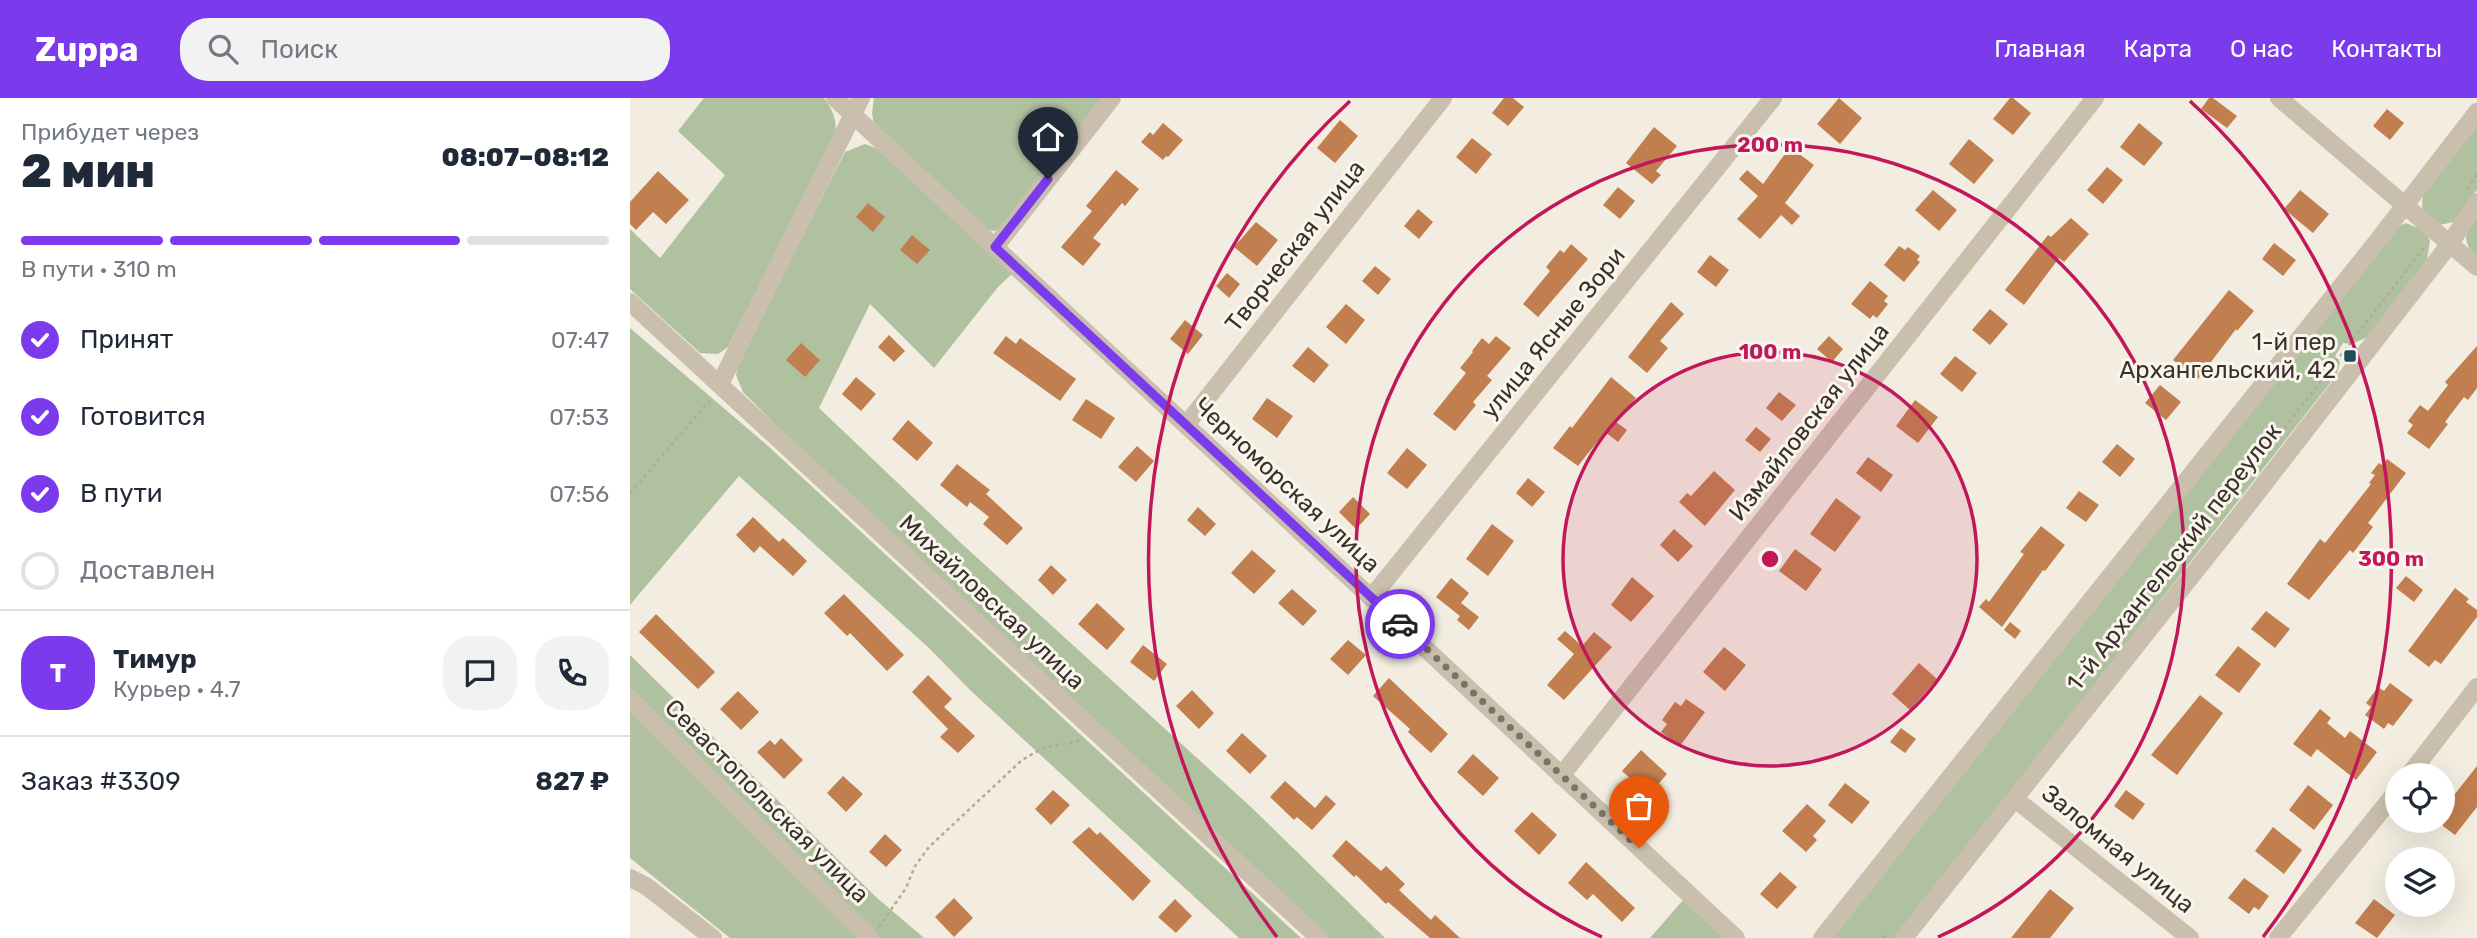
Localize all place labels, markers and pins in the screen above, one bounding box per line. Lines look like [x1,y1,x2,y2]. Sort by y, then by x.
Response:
pin [1018,107,1078,179]
place label: 1-й пер Архангельский, 42 [2119,328,2336,384]
marker: 1-й пер Архангельский, 42 [2342,348,2358,364]
centre of rings [1758,547,1782,571]
pin [1609,776,1669,848]

